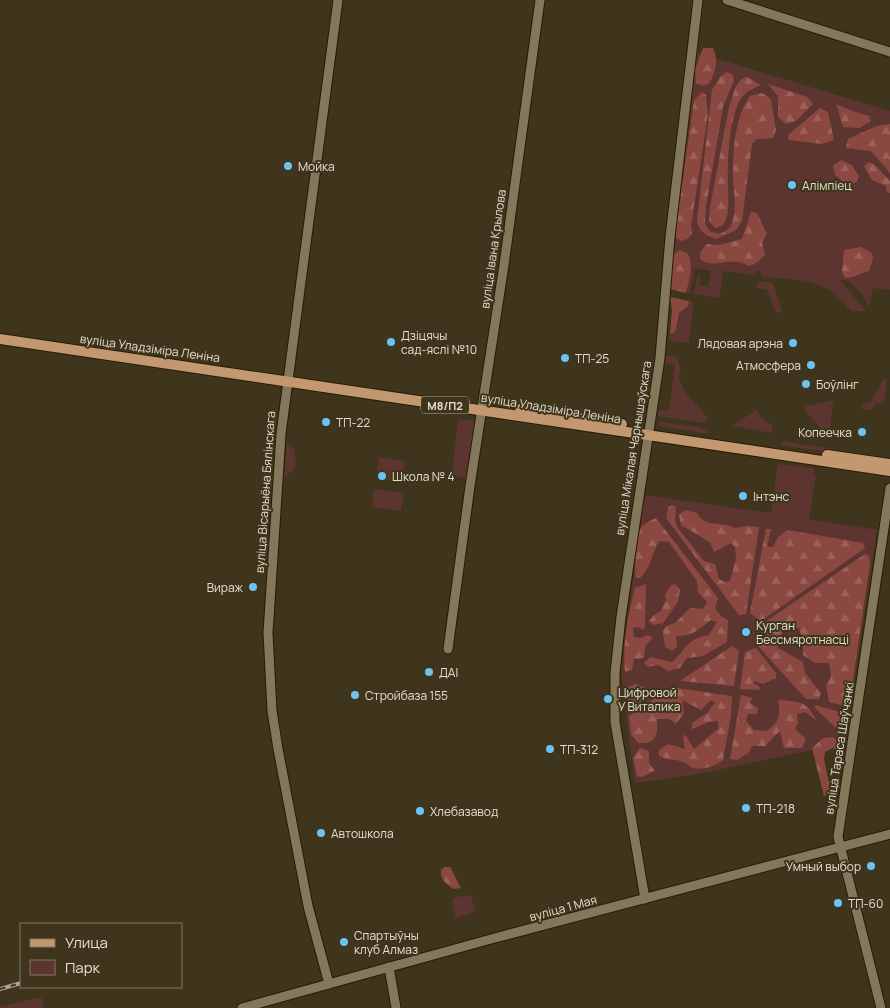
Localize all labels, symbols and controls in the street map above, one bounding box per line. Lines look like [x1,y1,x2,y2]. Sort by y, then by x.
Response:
place label: Мойка [298,158,335,175]
marker: Мойка [282,160,294,172]
place label: Алімпіец [802,177,852,194]
marker: Алімпіец [786,179,798,191]
street label: вуліца Івана Крылова [476,188,510,310]
place label: Дзіцячы сад-яслі №10 [401,327,477,358]
street label: вуліца Уладзіміра Леніна [79,330,221,366]
place label: Лядовая арэна [697,335,783,352]
marker: Дзіцячы сад-яслі №10 [385,336,397,348]
marker: Лядовая арэна [787,337,799,349]
place label: ТП-25 [575,350,609,367]
marker: ТП-25 [559,352,571,364]
place label: Атмосфера [736,357,801,374]
marker: Атмосфера [805,359,817,371]
street label: вуліца Мікалая Чарнышэўскага [611,360,655,536]
place label: Боўлінг [816,376,859,393]
marker: Боўлінг [800,378,812,390]
street label: вуліца Уладзіміра Леніна [480,389,622,427]
road number: М8/П2 [421,396,469,414]
street label: вуліца Вісарыёна Бялінскага [251,410,279,574]
place label: ТП-22 [336,414,370,431]
marker: ТП-22 [320,416,332,428]
place label: Копеечка [798,424,852,441]
marker: Копеечка [856,426,868,438]
place label: Школа № 4 [392,468,455,485]
marker: Школа № 4 [376,470,388,482]
place label: Інтэнс [753,488,790,505]
marker: Інтэнс [737,490,749,502]
place label: Вираж [207,579,244,596]
marker: Вираж [247,581,259,593]
place label: Курган Бессмяротнасці [756,617,849,648]
marker: Курган Бессмяротнасці [740,626,752,638]
place label: ДАІ [439,664,458,681]
marker: ДАІ [423,666,435,678]
street label: вуліца Тараса Шаўчэнкі [820,681,858,815]
place label: Цифровой У Виталика [618,684,680,715]
place label: Стройбаза 155 [365,687,448,704]
marker: Стройбаза 155 [349,689,361,701]
marker: Цифровой У Виталика [602,693,614,705]
place label: ТП-312 [560,741,598,758]
marker: ТП-312 [544,743,556,755]
place label: ТП-218 [756,800,795,817]
marker: ТП-218 [740,802,752,814]
place label: Хлебазавод [430,803,498,820]
marker: Хлебазавод [414,805,426,817]
place label: Автошкола [331,825,394,842]
marker: Автошкола [315,827,327,839]
place label: Умный выбор [786,858,861,875]
marker: Умный выбор [865,860,877,872]
street label: вуліца 1 Мая [527,891,599,925]
place label: ТП-60 [848,895,883,912]
marker: ТП-60 [832,897,844,909]
legend [20,923,182,988]
place label: Спартыўны клуб Алмаз [354,927,419,958]
text: Улица [65,932,108,953]
marker: Спартыўны клуб Алмаз [338,936,350,948]
text: Парк [65,957,101,978]

